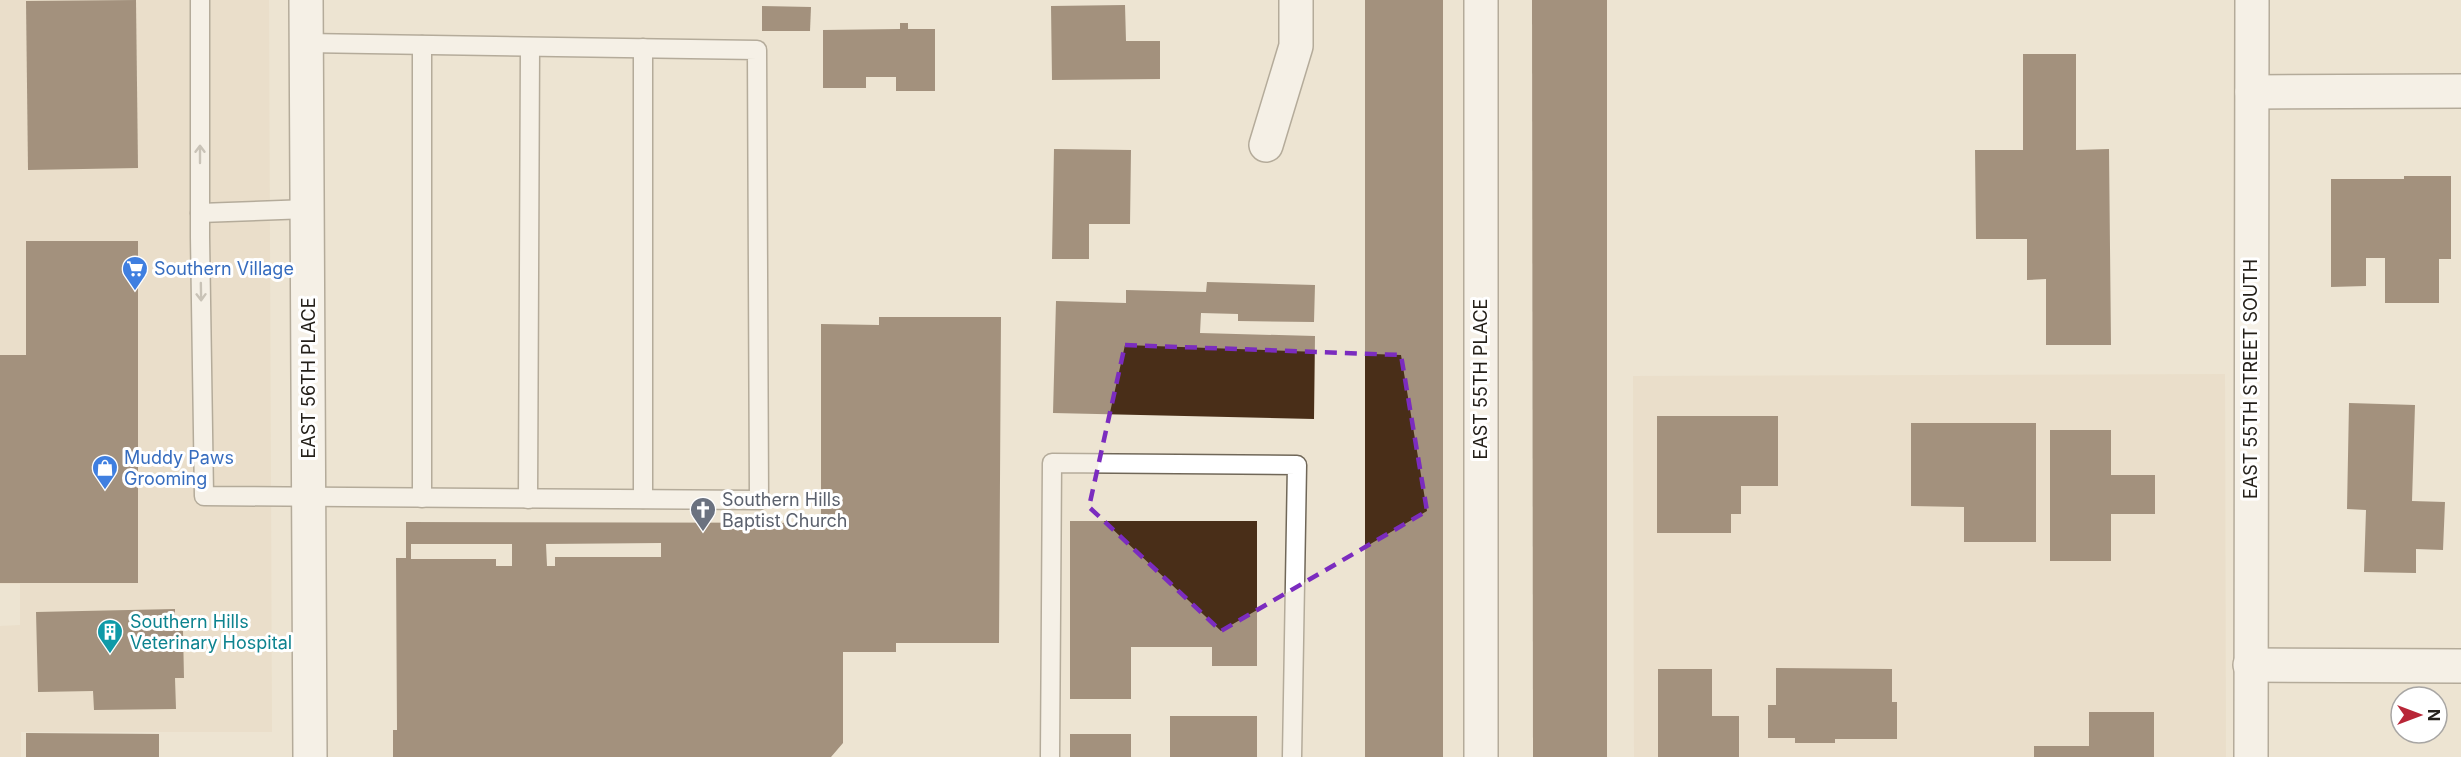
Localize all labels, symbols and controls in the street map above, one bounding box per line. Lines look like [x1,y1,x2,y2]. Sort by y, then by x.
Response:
one-way arrow [194,145,206,165]
supermarket icon: Southern Village [120,254,150,292]
place label: Southern Village [154,258,294,279]
street label: EAST 55TH STREET SOUTH [2240,259,2261,499]
one-way arrow [195,282,206,302]
street label: EAST 56TH PLACE [298,297,319,459]
street label: EAST 55TH PLACE [1470,299,1491,459]
place label: Muddy Paws Grooming [124,447,234,489]
shop icon: Muddy Paws Grooming [90,453,120,491]
place label: Southern Hills Baptist Church [722,489,847,531]
church icon: Southern Hills Baptist Church [688,495,718,533]
place label: Southern Hills Veterinary Hospital [130,611,292,653]
building icon: Southern Hills Veterinary Hospital [95,617,125,655]
north arrow [2389,685,2449,745]
text: N [2424,709,2444,721]

